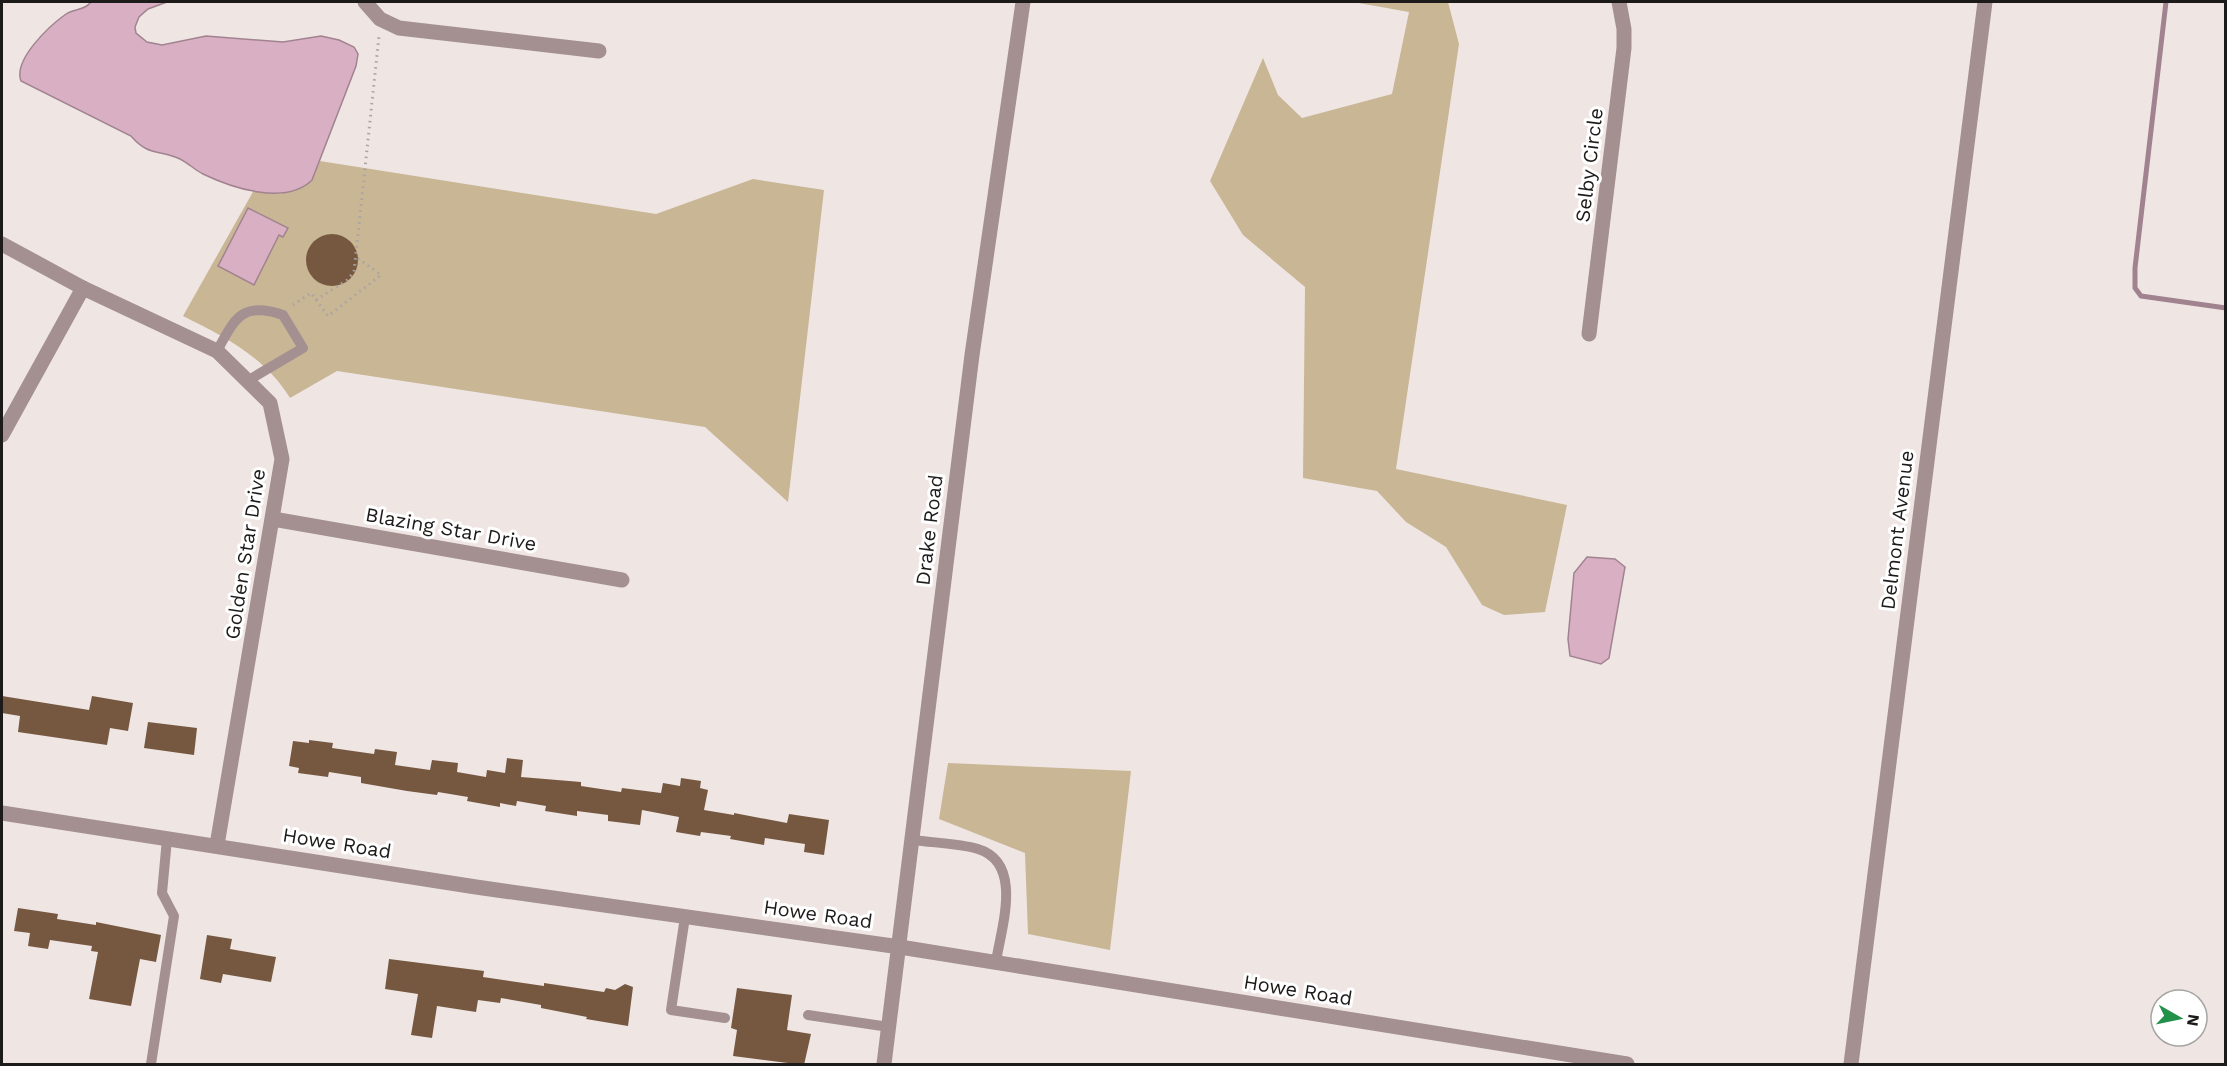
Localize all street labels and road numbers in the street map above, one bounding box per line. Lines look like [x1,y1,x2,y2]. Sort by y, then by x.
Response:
street label: Selby Circle [1570,106,1608,224]
street label: Delmont Avenue [1875,449,1919,611]
street label: Golden Star Drive [220,467,270,641]
street label: Drake Road [910,473,948,587]
street label: Blazing Star Drive [364,502,538,556]
street label: Howe Road [281,823,393,863]
street label: Howe Road [762,894,874,934]
street label: Howe Road [1242,970,1354,1010]

